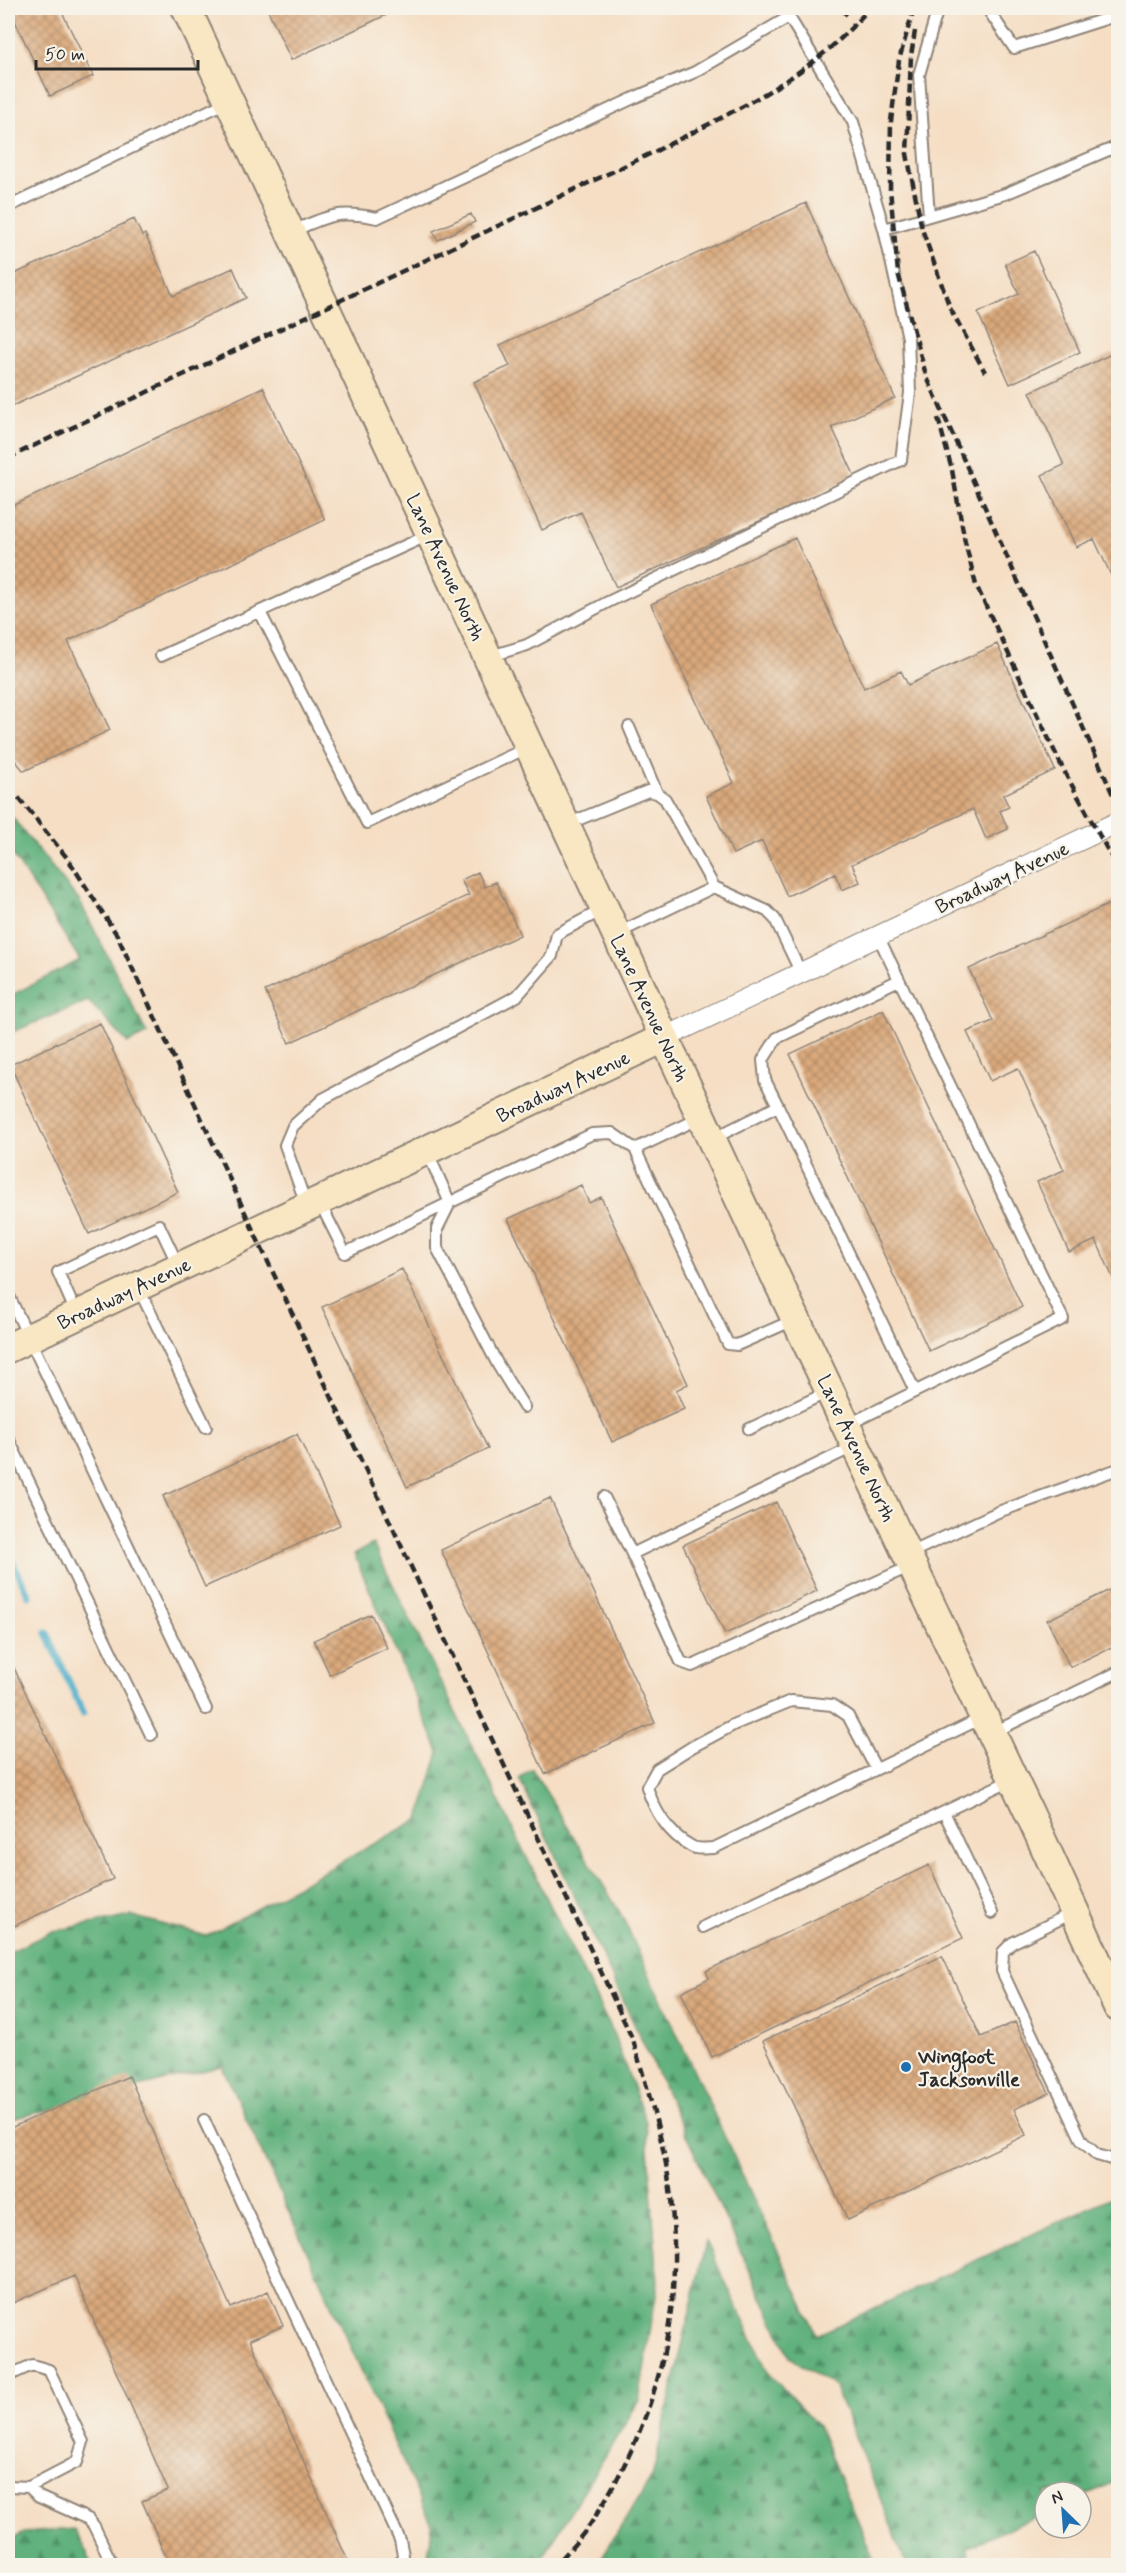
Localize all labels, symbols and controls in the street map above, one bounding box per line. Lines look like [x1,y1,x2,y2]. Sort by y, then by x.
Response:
scale bar [36,33,198,71]
text: 50 m [45,43,85,67]
street label: Lane Avenue North [399,490,491,646]
street label: Broadway Avenue [931,836,1074,921]
street label: Lane Avenue North [603,931,695,1087]
street label: Broadway Avenue [492,1045,635,1130]
street label: Broadway Avenue [53,1252,196,1337]
street label: Lane Avenue North [810,1371,902,1527]
place label: Wingfoot Jacksonville [917,2044,1020,2094]
marker: Wingfoot Jacksonville [899,2060,913,2074]
north arrow [1033,2480,1093,2540]
text: N [1048,2486,1067,2510]

